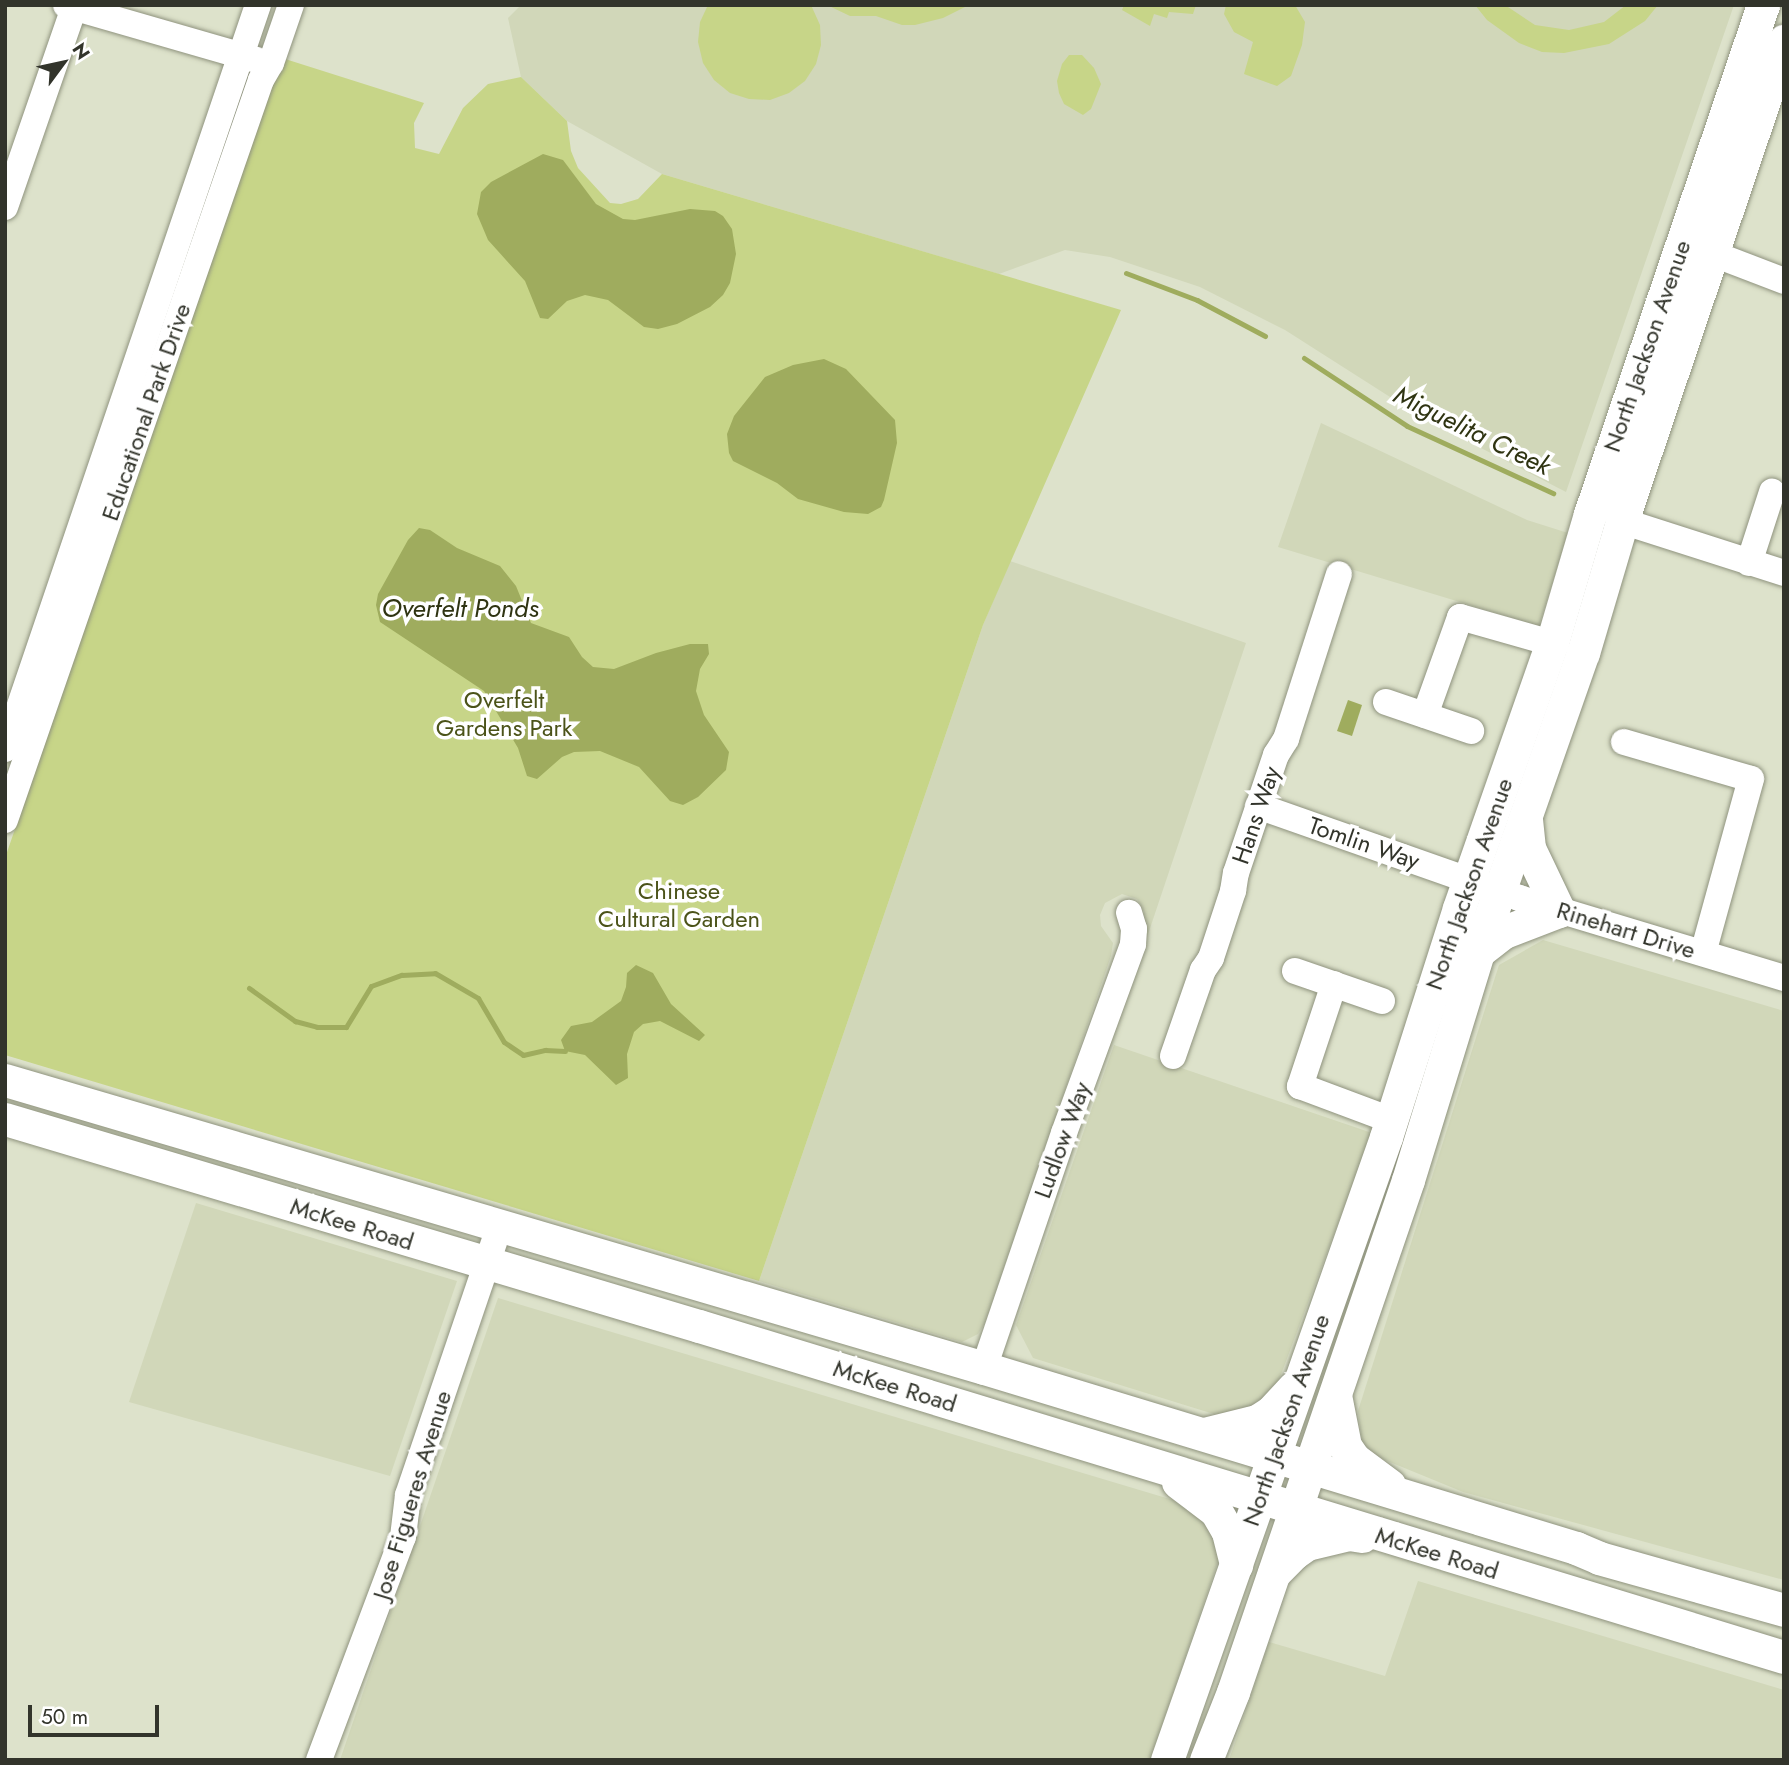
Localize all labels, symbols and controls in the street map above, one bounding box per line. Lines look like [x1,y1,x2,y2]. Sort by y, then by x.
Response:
north arrow [28,28,98,98]
text: N [66,38,96,65]
street label: North Jackson Avenue [1597,236,1697,456]
street label: Educational Park Drive [95,300,197,524]
water label: Miguelita Creek [1388,380,1556,482]
water label: Overfelt Ponds [381,593,539,625]
park label: Overfelt Gardens Park [436,686,572,742]
street label: Hans Way [1226,762,1286,868]
street label: North Jackson Avenue [1419,774,1519,994]
street label: Tomlin Way [1305,811,1423,875]
park label: Chinese Cultural Garden [598,877,760,933]
street label: Rinehart Drive [1553,895,1699,965]
street label: Ludlow Way [1028,1078,1096,1202]
street label: McKee Road [287,1192,417,1256]
street label: North Jackson Avenue [1236,1310,1336,1530]
street label: McKee Road [830,1354,960,1418]
street label: Jose Figueres Avenue [367,1387,457,1603]
street label: McKee Road [1372,1521,1502,1585]
scale bar [32,1692,163,1736]
text: 50 m [41,1702,88,1732]

